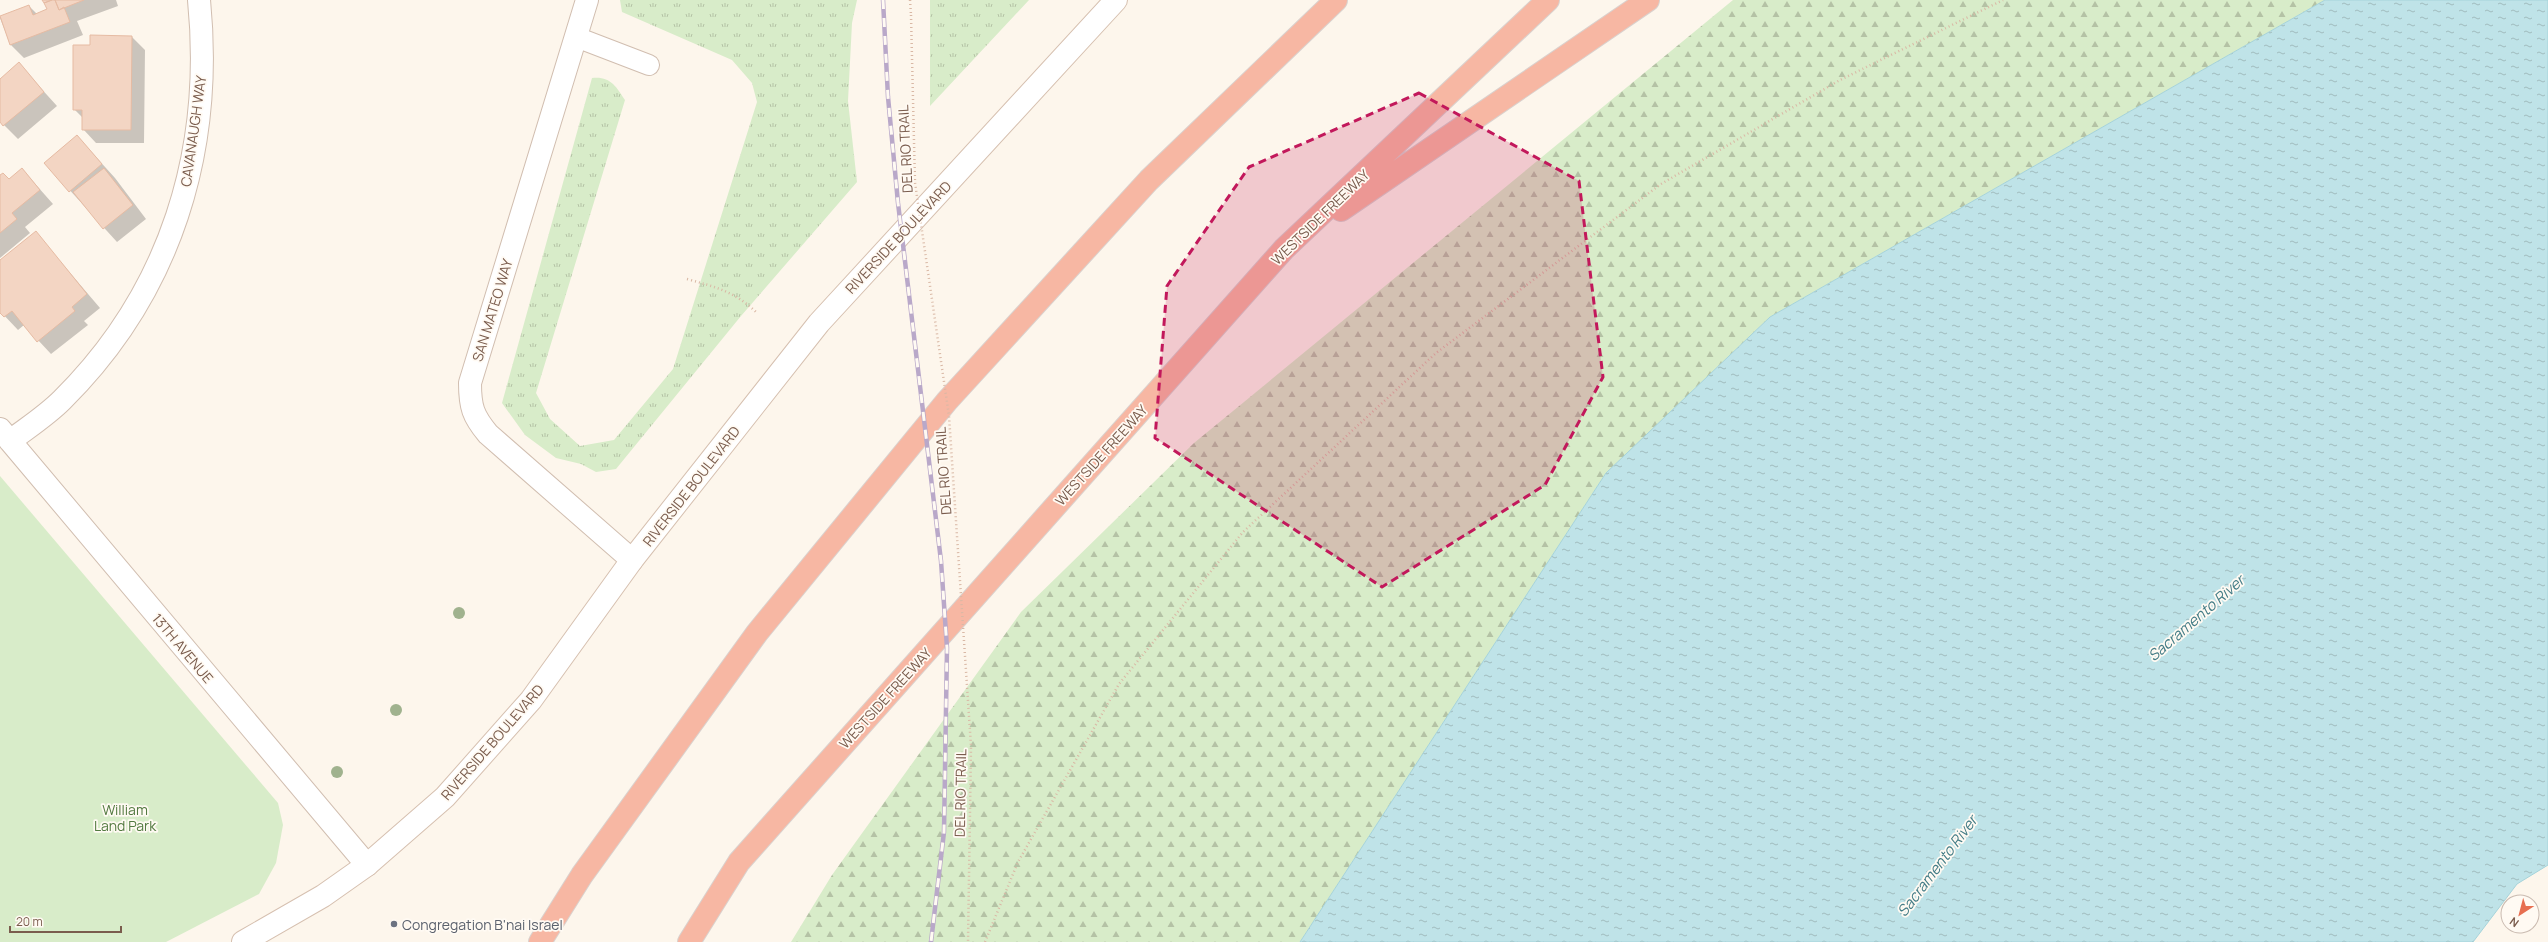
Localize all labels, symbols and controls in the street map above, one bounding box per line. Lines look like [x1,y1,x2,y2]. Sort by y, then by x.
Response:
street label: CAVANAUGH WAY [176,74,210,188]
street label: DEL RIO TRAIL [893,105,917,193]
street label: WESTSIDE FREEWAY [1267,165,1373,269]
street label: RIVERSIDE BOULEVARD [841,177,955,297]
street label: SAN MATEO WAY [467,256,517,364]
street label: WESTSIDE FREEWAY [1051,400,1152,509]
street label: RIVERSIDE BOULEVARD [638,422,744,550]
street label: DEL RIO TRAIL [930,426,956,516]
water label: Sacramento River [2143,569,2251,666]
street label: 13TH AVENUE [148,609,218,687]
street label: WESTSIDE FREEWAY [835,643,936,752]
street label: RIVERSIDE BOULEVARD [436,680,548,804]
street label: DEL RIO TRAIL [950,749,970,837]
park label: William Land Park [94,800,157,835]
water label: Sacramento River [1892,809,1983,921]
north arrow [2500,894,2540,934]
scale bar [10,908,121,934]
text: 20 m [16,913,43,930]
text: N [2506,914,2521,931]
place label: Congregation B'nai Israel [402,915,563,934]
marker: Congregation B'nai Israel [389,919,399,929]

